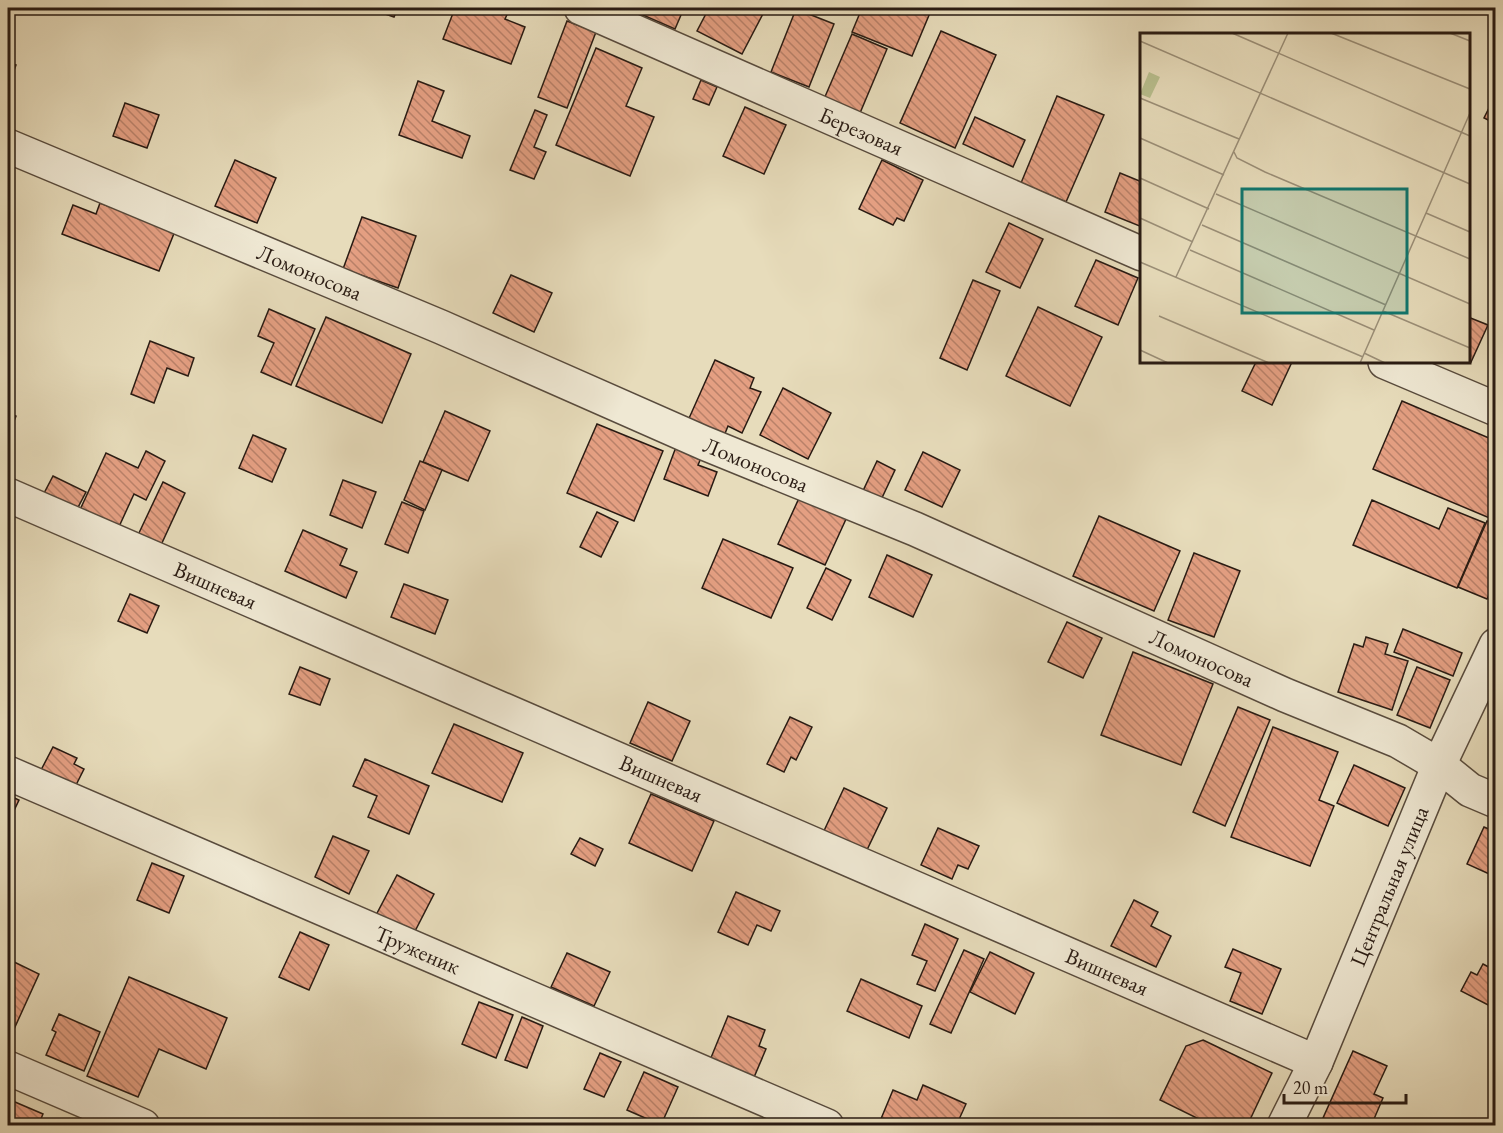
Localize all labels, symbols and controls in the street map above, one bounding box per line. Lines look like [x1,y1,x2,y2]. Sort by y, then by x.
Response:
inset map [1140,33,1470,363]
street label: Березовая [815,100,908,162]
street label: Ломоносова [253,237,367,307]
street label: Ломоносова [699,430,813,499]
street label: Вишневая [169,554,262,616]
street label: Ломоносова [1145,622,1259,694]
street label: Вишневая [615,747,707,809]
street label: Центральная улица [1343,801,1435,971]
street label: Труженик [370,918,465,981]
street label: Вишневая [1061,941,1153,1002]
scale bar [1284,1067,1406,1105]
text: 20 m [1293,1076,1328,1099]

